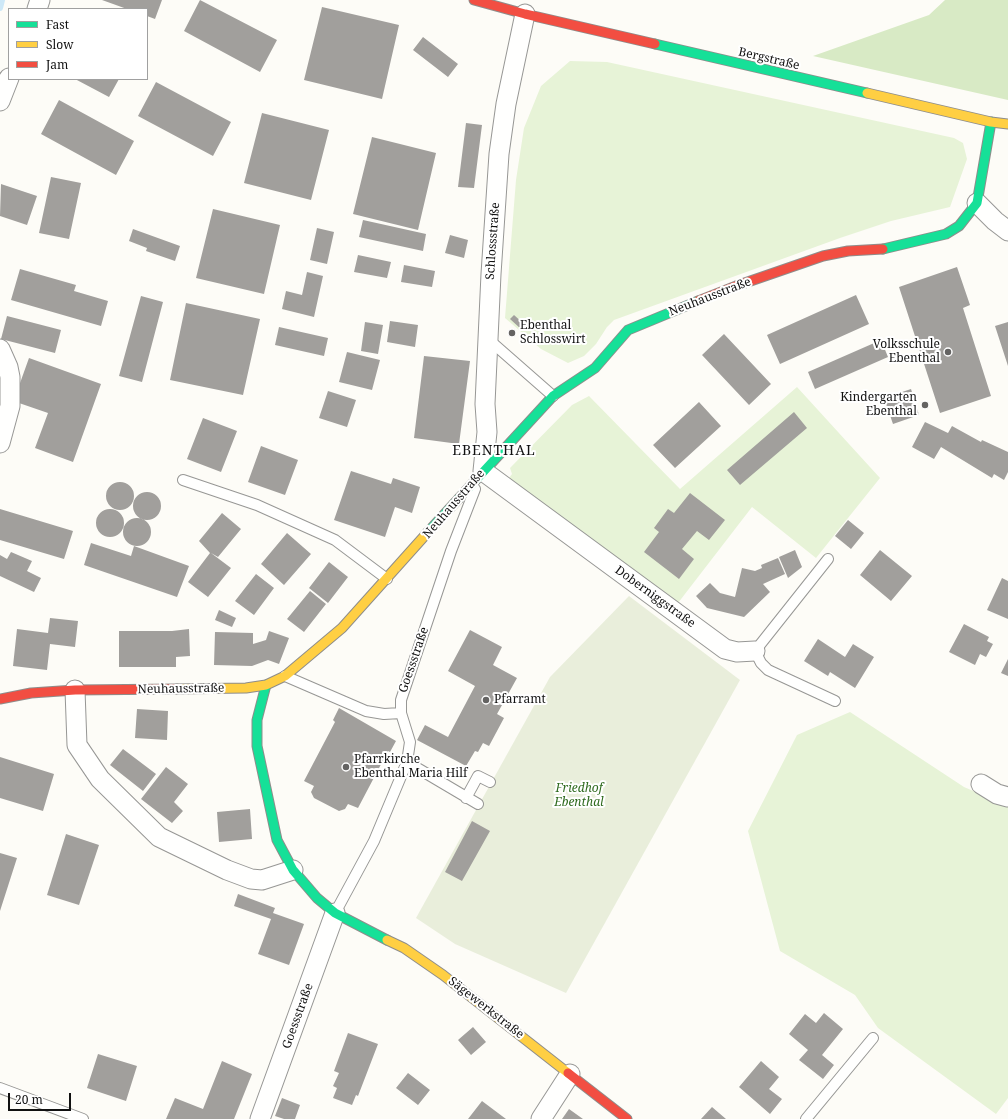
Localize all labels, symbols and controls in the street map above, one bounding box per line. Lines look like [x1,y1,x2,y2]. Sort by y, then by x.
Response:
legend [8,8,148,80]
text: Fast [46,16,69,33]
text: Slow [46,36,74,53]
street label: Bergstraße [737,45,801,73]
text: Jam [46,56,68,73]
street label: Schlossstraße [483,202,503,280]
street label: Neuhausstraße [667,275,753,319]
place label: Ebenthal Schlosswirt [520,319,586,347]
marker: Ebenthal Schlosswirt [507,328,517,338]
place label: Volksschule Ebenthal [873,338,940,366]
marker: Volksschule Ebenthal [943,347,953,357]
place label: Kindergarten Ebenthal [840,391,917,419]
marker: Kindergarten Ebenthal [920,400,930,410]
district label: EBENTHAL [452,443,536,459]
street label: Neuhausstraße [420,467,488,541]
street label: Doberniggstraße [612,563,698,631]
street label: Goessstraße [396,625,432,695]
street label: Neuhausstraße [138,681,224,697]
place label: Pfarramt [494,693,546,707]
marker: Pfarramt [481,695,491,705]
place label: Pfarrkirche Ebenthal Maria Hilf [354,753,467,781]
marker: Pfarrkirche Ebenthal Maria Hilf [341,762,351,772]
park label: Friedhof Ebenthal [554,782,604,810]
street label: Sägewerkstraße [445,974,527,1042]
street label: Goessstraße [279,981,317,1051]
scale bar [10,1085,73,1111]
text: 20 m [15,1091,43,1108]

